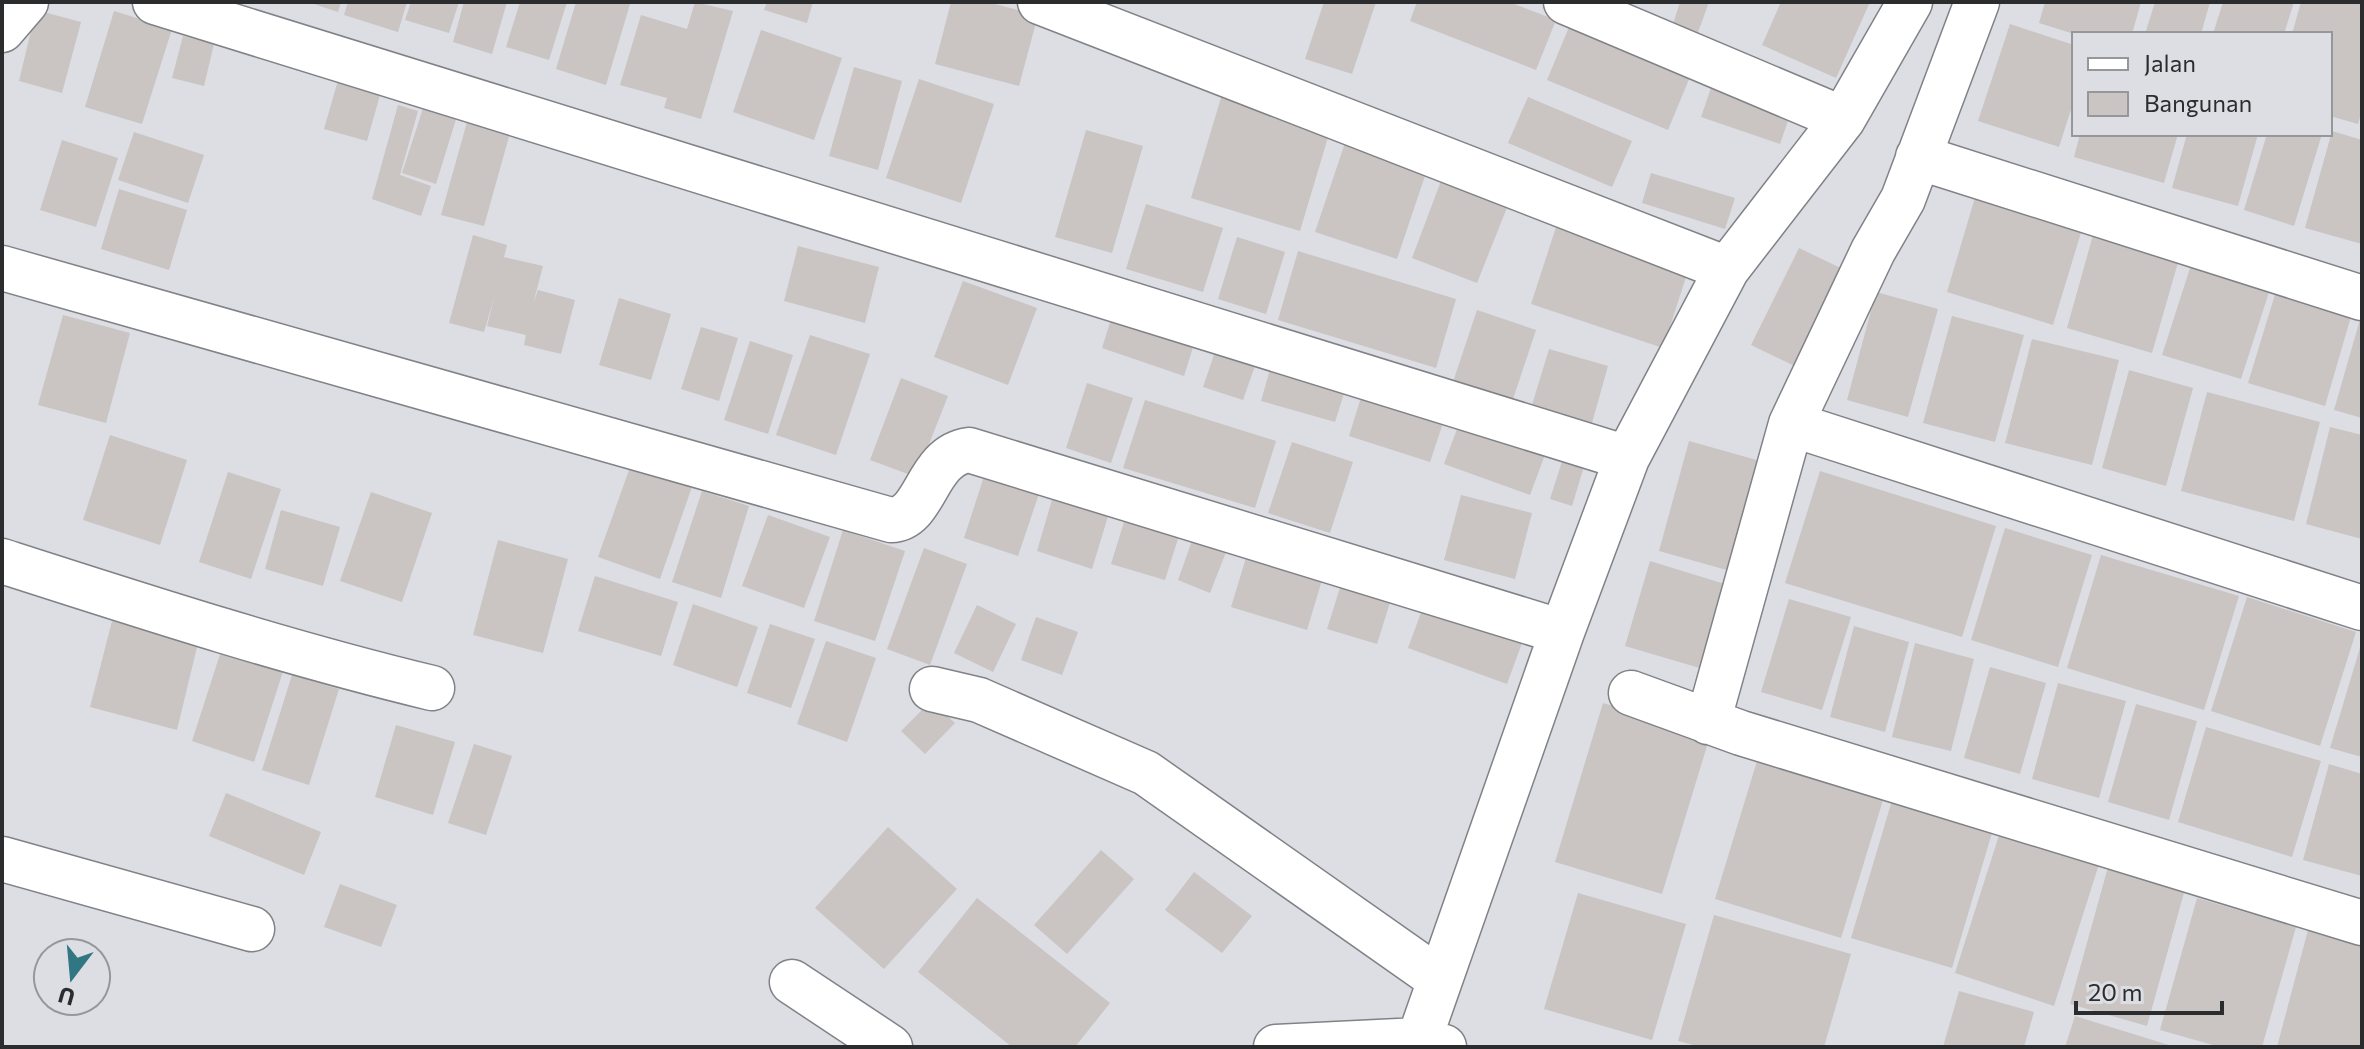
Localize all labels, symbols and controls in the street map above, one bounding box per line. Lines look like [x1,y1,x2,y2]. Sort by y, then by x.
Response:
legend [2072,32,2332,136]
text: Jalan [2144,48,2196,77]
text: Bangunan [2144,88,2252,117]
north arrow [32,937,112,1017]
scale bar [2076,965,2222,1015]
text: 20 m [2088,977,2142,1006]
text: U [55,982,78,1012]

